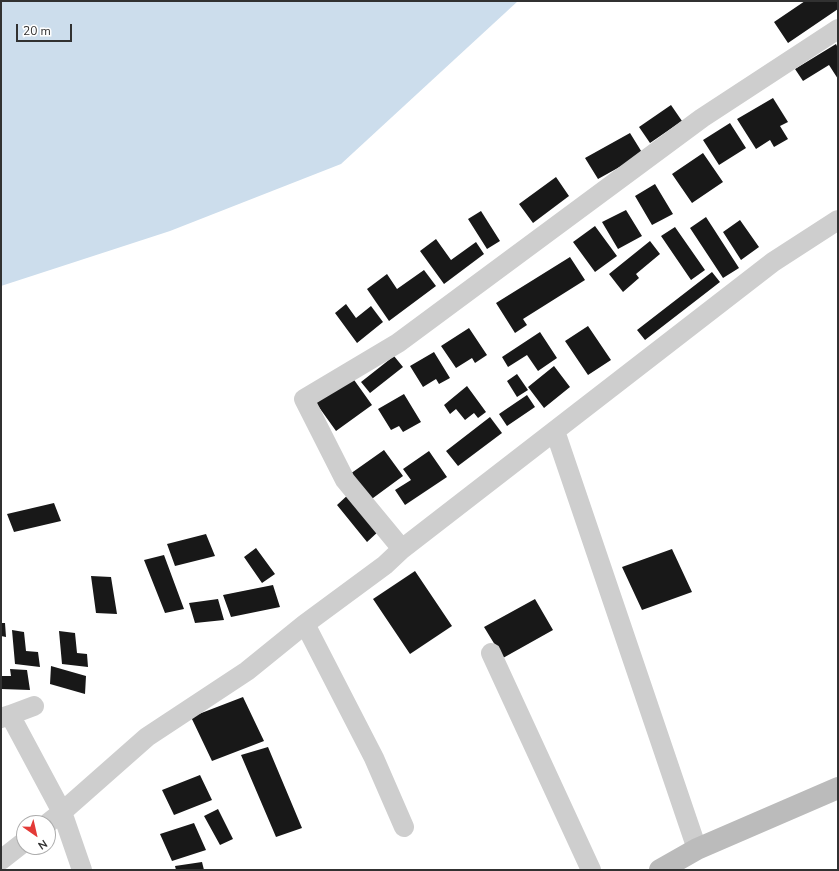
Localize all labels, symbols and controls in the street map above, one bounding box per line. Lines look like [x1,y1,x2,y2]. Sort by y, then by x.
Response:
scale bar [18,16,74,42]
text: 20 m [23,23,51,39]
north arrow [16,815,56,855]
text: N [35,836,50,853]

